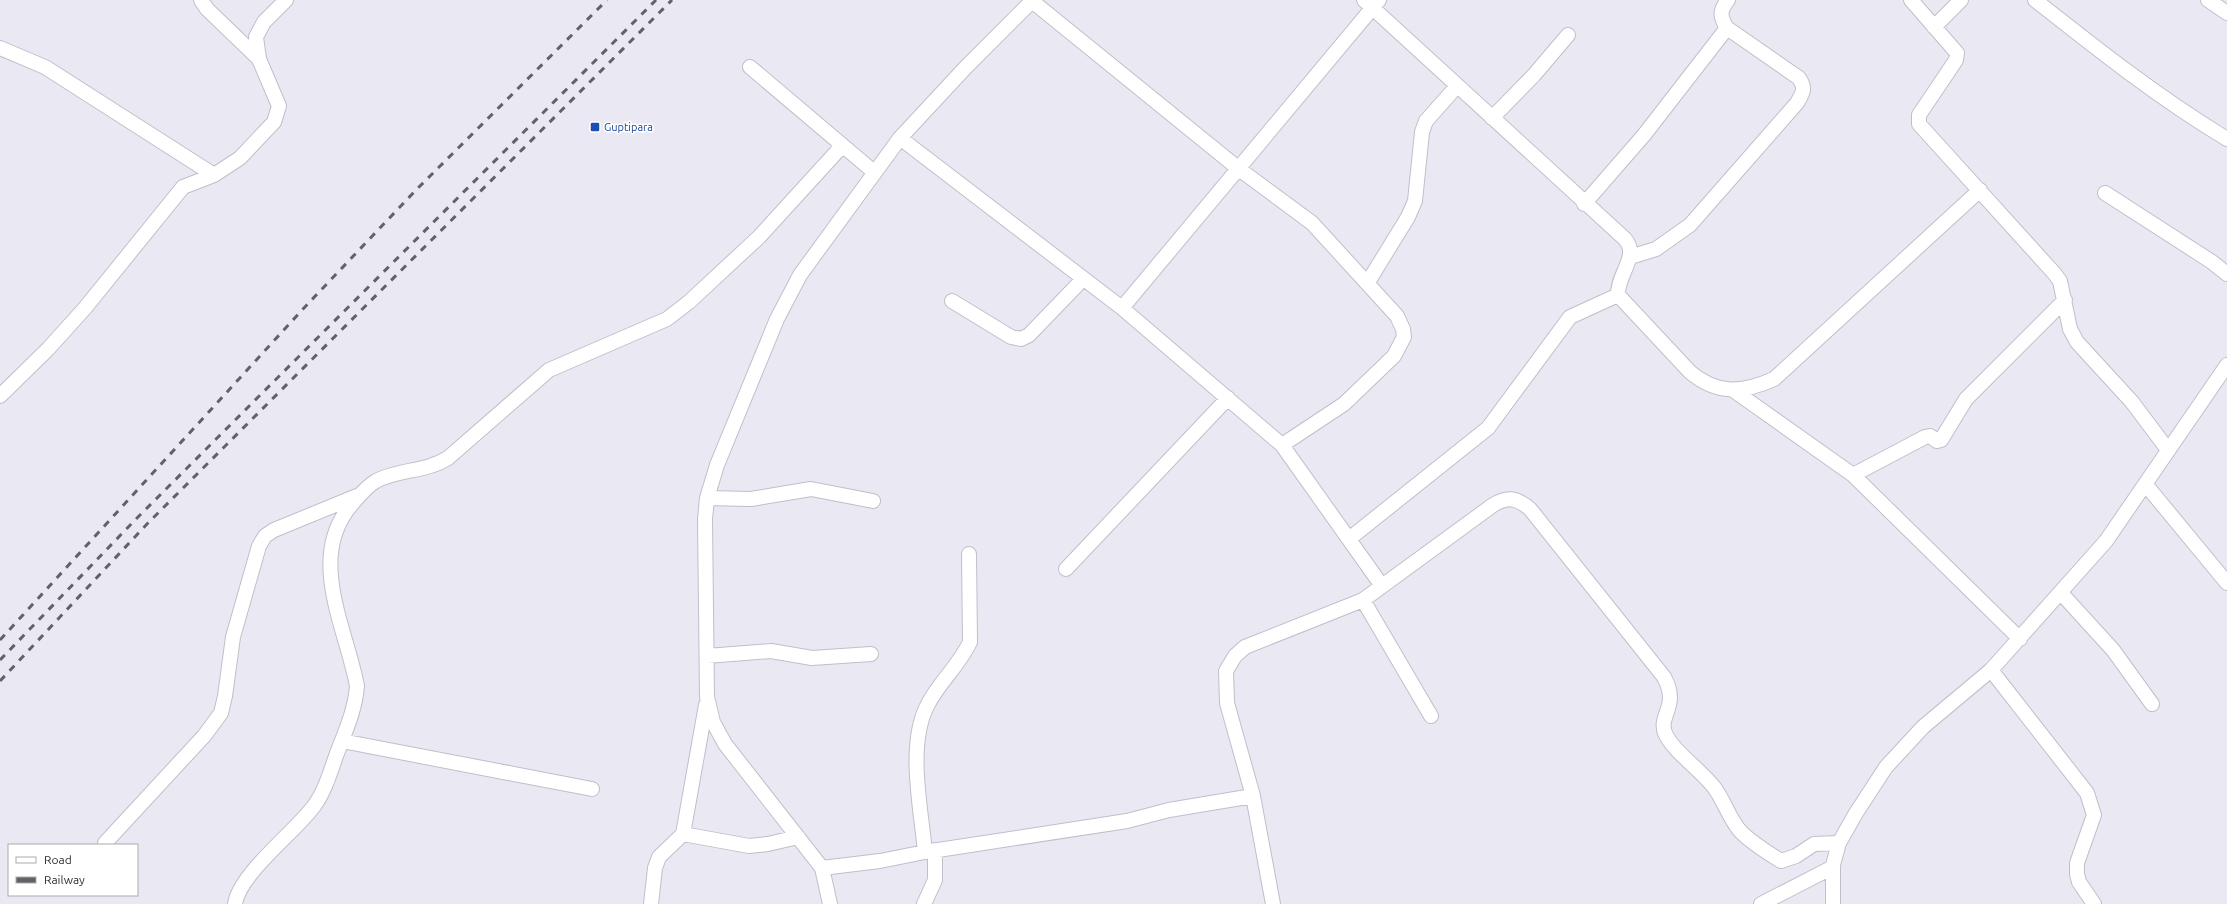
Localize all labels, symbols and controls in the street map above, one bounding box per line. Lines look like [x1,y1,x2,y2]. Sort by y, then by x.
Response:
marker: Guptipara [589,121,601,133]
place label: Guptipara [604,121,653,133]
legend [8,844,138,896]
text: Road [44,853,72,866]
text: Railway [44,873,85,886]

